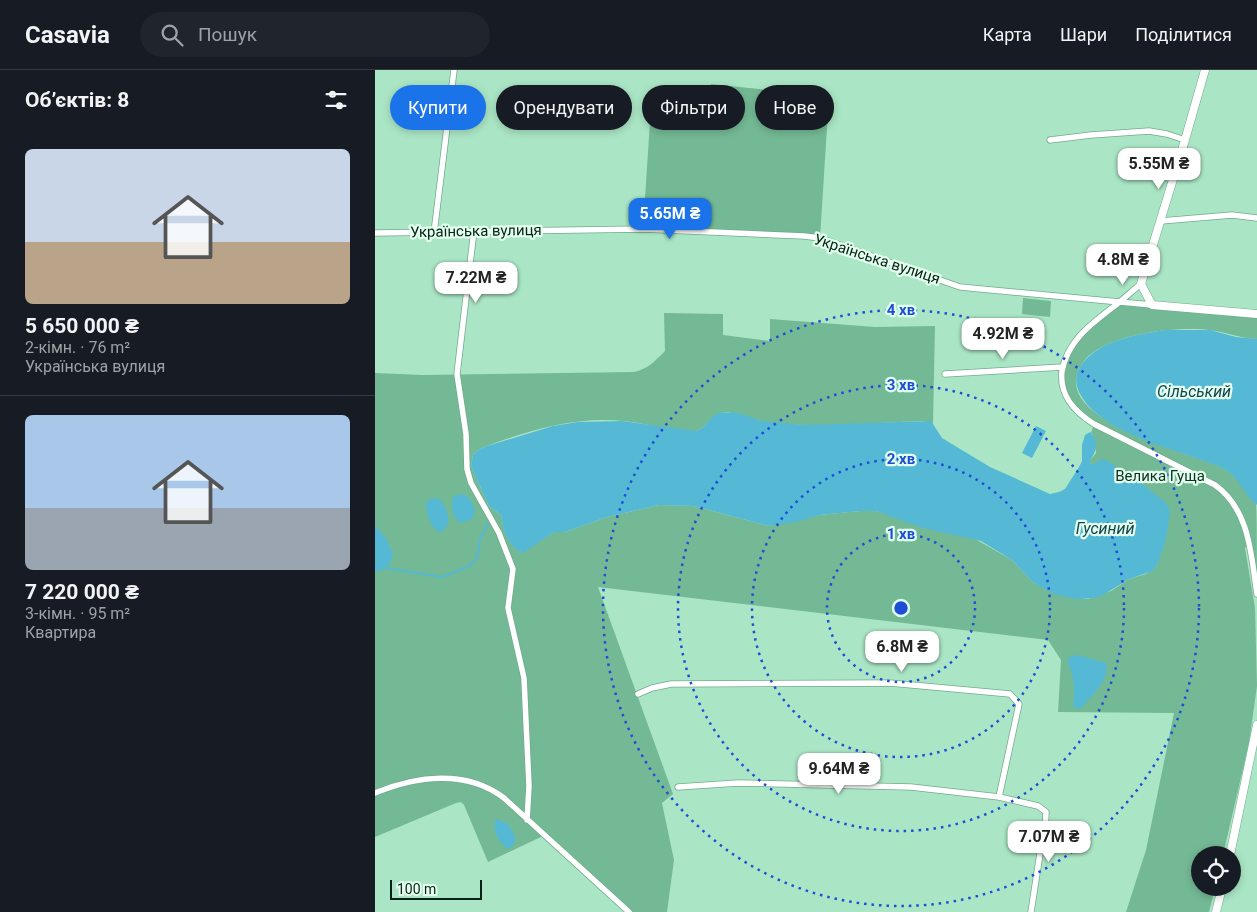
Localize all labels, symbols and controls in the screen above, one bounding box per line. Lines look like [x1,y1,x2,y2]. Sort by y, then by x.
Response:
search box [140,12,490,57]
text: Casavia [25,21,110,49]
icon: search [158,21,186,49]
text: Пошук [198,23,257,46]
text: Карта [983,24,1032,45]
text: Шари [1060,24,1107,45]
text: Поділитися [1135,24,1232,45]
chip: Купити [390,85,486,130]
chip: Орендувати [496,85,632,130]
chip: Фільтри [642,85,745,130]
chip: Нове [755,85,834,130]
icon: filters [322,86,350,114]
text: Об’єктів: 8 [25,88,129,112]
pin: 5.55M ₴ [1113,148,1205,190]
text: 5.55M ₴ [1129,154,1189,173]
icon: home [143,182,233,272]
pin: 5.65M ₴ [624,198,716,240]
text: 5.65M ₴ [640,204,700,223]
street label: Українська вулиця [410,221,542,241]
street label: Українська вулиця [812,230,942,288]
pin: 4.8M ₴ [1082,244,1164,286]
text: 4.8M ₴ [1097,250,1149,269]
pin: 7.22M ₴ [430,262,522,304]
text: 7.22M ₴ [446,268,506,287]
text: 4 хв [887,301,915,319]
text: 5 650 000 ₴ [25,314,139,338]
pin: 4.92M ₴ [957,318,1049,360]
text: 4.92M ₴ [973,324,1033,343]
text: 2-кімн. · 76 m² [25,338,130,357]
text: Українська вулиця [25,357,165,376]
text: 3 хв [887,376,915,394]
water label: Сільський [1157,382,1231,401]
icon: home [143,447,233,537]
text: 2 хв [887,450,915,468]
park label: Велика Гуща [1115,467,1205,485]
water label: Гусиний [1076,519,1134,538]
text: 1 хв [887,525,915,543]
text: 7 220 000 ₴ [25,580,139,604]
centre of rings [892,599,910,617]
text: 3-кімн. · 95 m² [25,604,130,623]
text: Квартира [25,623,96,642]
pin: 6.8M ₴ [861,630,943,673]
text: 6.8M ₴ [876,637,928,656]
pin: 9.64M ₴ [793,752,885,795]
text: 9.64M ₴ [809,759,869,778]
pin: 7.07M ₴ [1003,820,1095,863]
text: 7.07M ₴ [1019,827,1079,846]
map controls [1191,846,1241,896]
button: locate [1191,846,1241,896]
scale bar [390,877,483,900]
text: 100 m [397,881,436,897]

